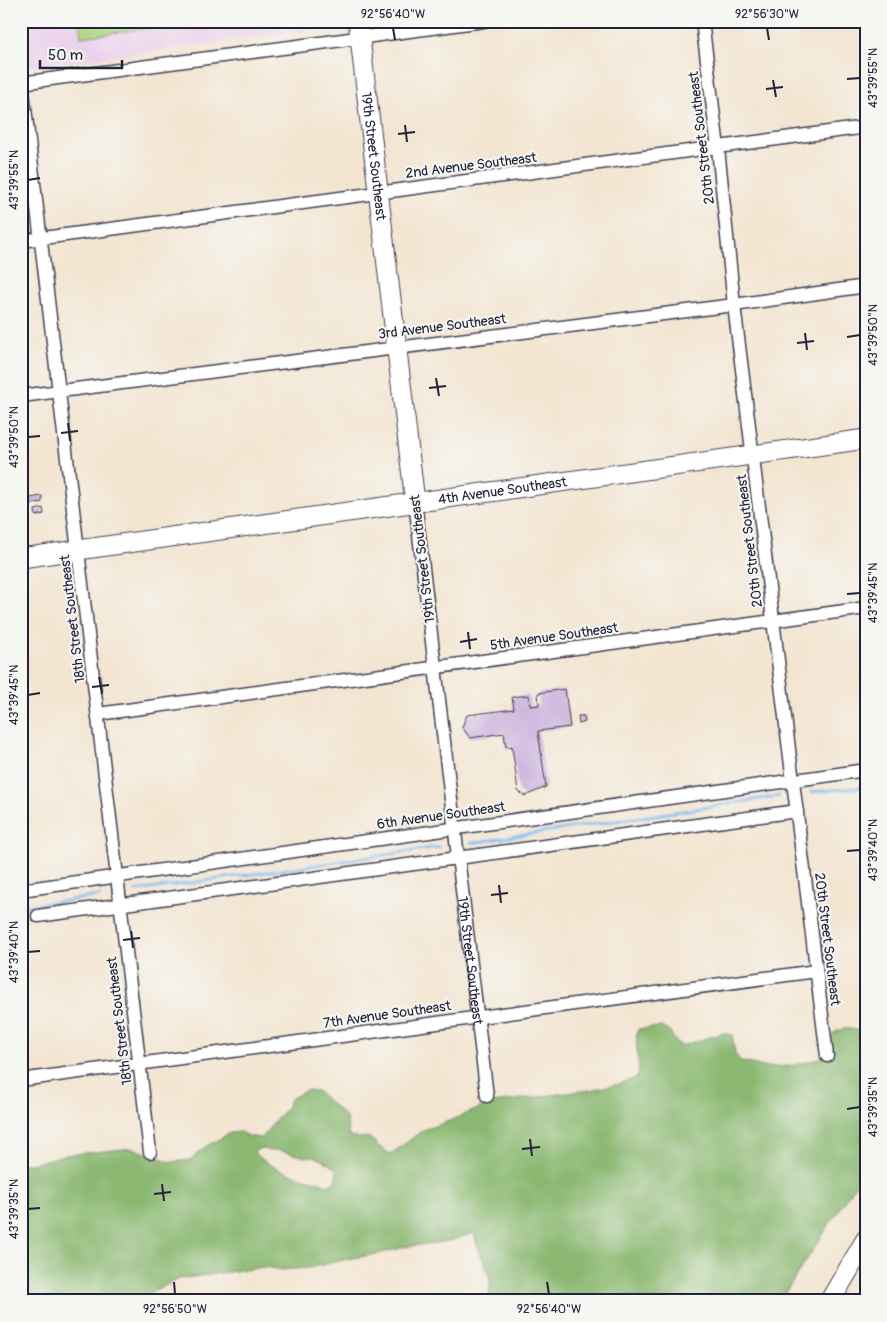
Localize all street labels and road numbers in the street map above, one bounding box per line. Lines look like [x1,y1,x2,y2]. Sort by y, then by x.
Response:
street label: 20th Street Southeast [685,70,718,205]
street label: 19th Street Southeast [357,91,390,222]
street label: 2nd Avenue Southeast [405,149,538,182]
street label: 3rd Avenue Southeast [377,310,507,343]
street label: 4th Avenue Southeast [437,473,568,508]
street label: 20th Street Southeast [733,473,766,608]
street label: 19th Street Southeast [406,493,439,624]
street label: 18th Street Southeast [56,554,89,684]
street label: 5th Avenue Southeast [489,619,620,654]
street label: 6th Avenue Southeast [376,798,507,833]
street label: 20th Street Southeast [811,872,844,1007]
street label: 19th Street Southeast [454,895,486,1026]
street label: 18th Street Southeast [103,956,136,1086]
street label: 7th Avenue Southeast [322,997,452,1032]

